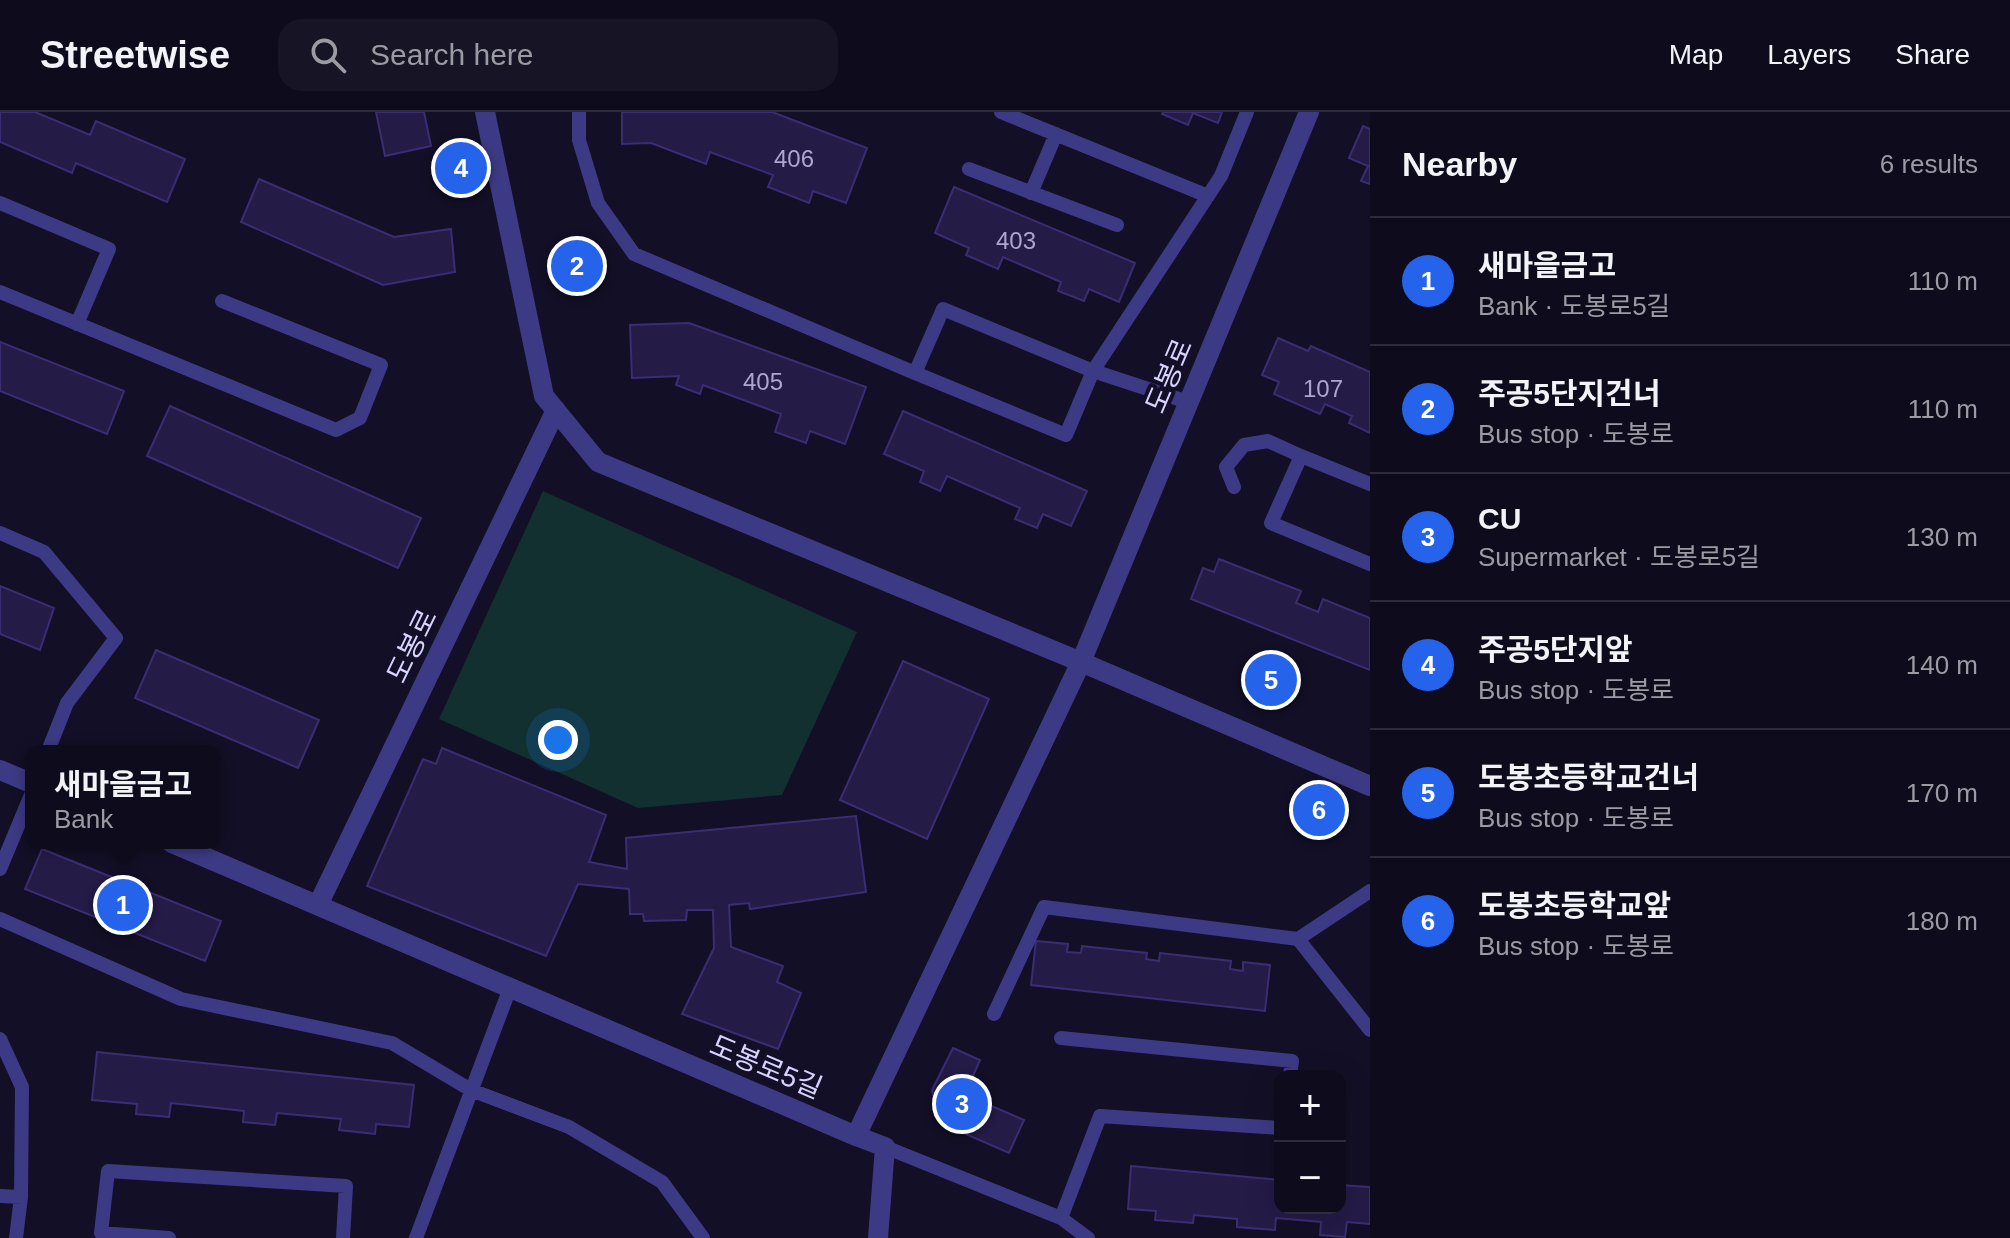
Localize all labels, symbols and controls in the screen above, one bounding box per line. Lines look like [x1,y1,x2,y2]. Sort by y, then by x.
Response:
search box [278,19,838,91]
icon: search [306,33,350,77]
text: Streetwise [40,34,230,76]
text: Search here [370,38,534,71]
text: Map [1669,39,1723,70]
text: Layers [1767,39,1851,70]
text: Share [1895,39,1970,70]
pin: 4 [435,138,487,198]
house number: 406 [774,145,814,172]
text: Nearby [1402,145,1517,183]
text: 6 results [1880,149,1978,179]
house number: 403 [996,227,1036,254]
pin: 2 [551,236,603,296]
text: 새마을금고 [1478,249,1616,282]
text: 1 [1421,266,1435,296]
text: 110 m [1908,266,1978,296]
text: Bank · 도봉로5길 [1478,291,1671,321]
street label: 도봉로 [1140,334,1198,418]
house number: 405 [743,368,783,395]
house number: 107 [1303,375,1343,402]
text: 주공5단지건너 [1478,377,1660,410]
text: 2 [1421,394,1435,424]
text: 110 m [1908,394,1978,424]
text: Bus stop · 도봉로 [1478,419,1674,449]
text: CU [1478,502,1521,535]
text: 3 [1421,522,1435,552]
text: 130 m [1906,522,1978,552]
text: Supermarket · 도봉로5길 [1478,542,1760,572]
street label: 도봉로 [381,604,443,688]
text: 주공5단지앞 [1478,633,1633,666]
pin: 5 [1245,650,1297,710]
text: 4 [1421,650,1435,680]
text: 140 m [1906,650,1978,680]
text: Bus stop · 도봉로 [1478,675,1674,705]
your location [538,720,578,760]
popup [25,745,221,849]
text: 도봉초등학교건너 [1478,761,1699,794]
text: 새마을금고 [54,768,192,801]
text: 5 [1421,778,1435,808]
text: 170 m [1906,778,1978,808]
pin: 6 [1293,780,1345,840]
text: Bus stop · 도봉로 [1478,803,1674,833]
text: Bank [54,804,113,834]
pin: 1 [97,875,149,935]
text: 도봉초등학교앞 [1478,889,1671,922]
text: 6 [1421,906,1435,936]
text: 180 m [1906,906,1978,936]
text: Bus stop · 도봉로 [1478,931,1674,961]
street label: 도봉로5길 [705,1030,827,1104]
map controls [1274,1070,1346,1214]
button: + [1274,1070,1346,1142]
pin: 3 [936,1074,988,1134]
button: − [1274,1142,1346,1214]

